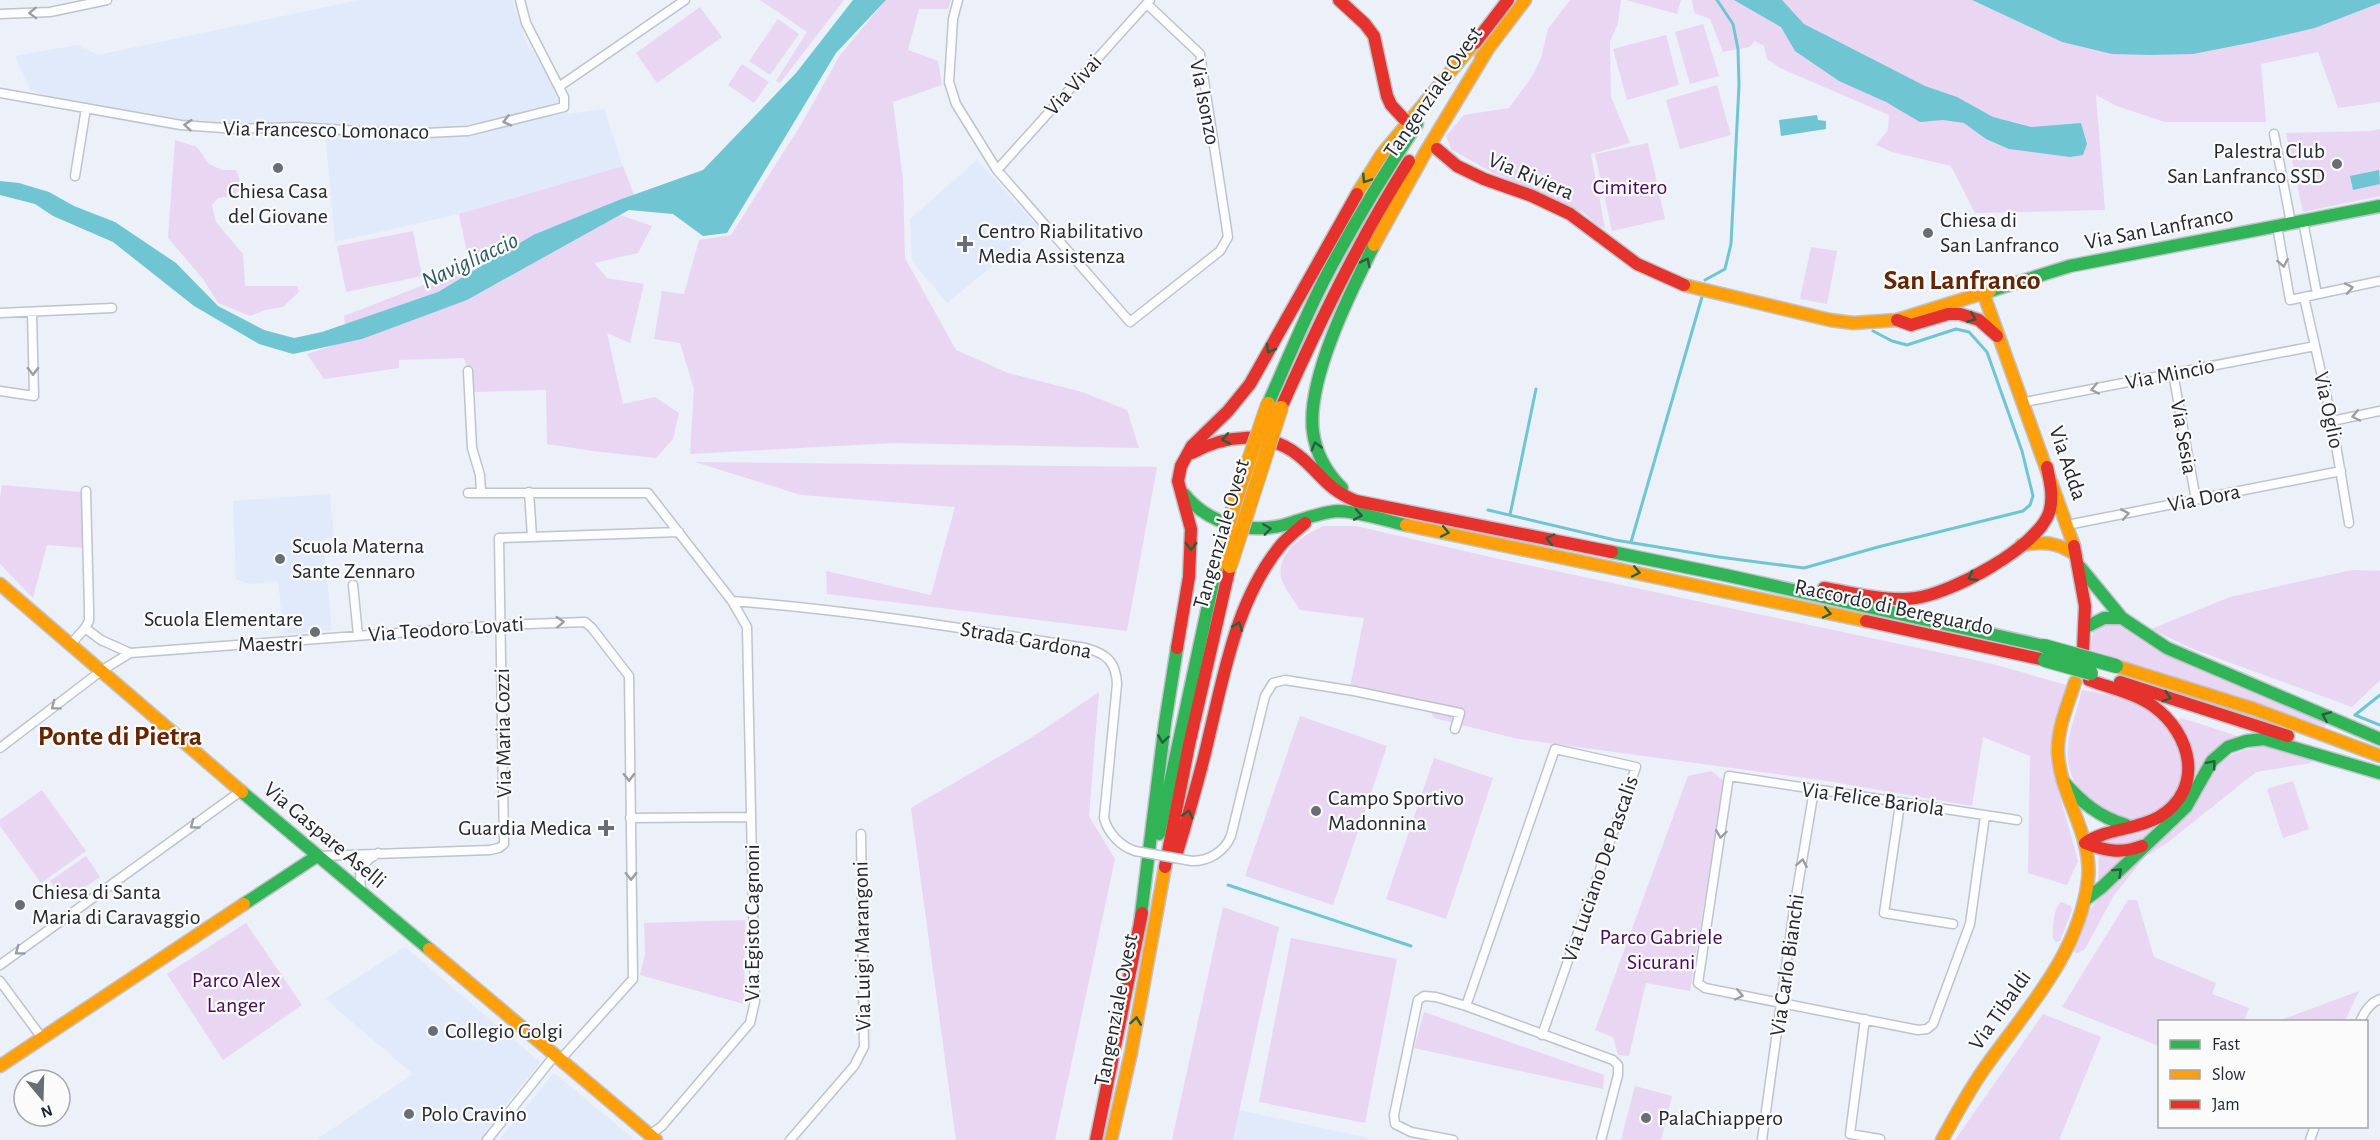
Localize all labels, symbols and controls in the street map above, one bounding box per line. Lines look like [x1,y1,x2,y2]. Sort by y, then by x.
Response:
one-way arrow [29,6,38,19]
street label: Tangenziale Ovest [1380,22,1486,162]
street label: Via Vivai [1040,50,1106,120]
street label: Via Isonzo [1186,57,1224,147]
one-way arrow [502,114,512,127]
street label: Via Francesco Lomonaco [223,117,429,143]
one-way arrow [183,119,193,132]
place label: Palestra Club San Lanfranco SSD [2167,140,2325,187]
street label: Via Riviera [1485,148,1577,204]
marker: Palestra Club San Lanfranco SSD [2330,157,2344,171]
marker: Chiesa Casa del Giovane [271,161,285,175]
one-way arrow [1362,172,1373,183]
park label: Cimitero [1593,176,1667,198]
place label: Chiesa Casa del Giovane [228,180,328,227]
street label: Via San Lanfranco [2083,203,2235,253]
place label: Chiesa di San Lanfranco [1940,209,2059,256]
place label: Centro Riabilitativo Media Assistenza [978,220,1143,267]
marker: Chiesa di San Lanfranco [1921,226,1935,240]
water label: Navigliaccio [418,228,522,294]
marker: Centro Riabilitativo Media Assistenza [956,235,974,253]
one-way arrow [1359,257,1371,268]
one-way arrow [2277,258,2289,268]
district label: San Lanfranco [1883,267,2041,295]
one-way arrow [2343,282,2353,295]
one-way arrow [1965,311,1976,323]
one-way arrow [1266,343,1277,353]
street label: Via Mincio [2124,355,2216,393]
one-way arrow [27,367,39,376]
street label: Via Oglio [2310,370,2348,450]
one-way arrow [2091,382,2101,395]
street label: Via Sesia [2167,398,2201,476]
one-way arrow [2351,409,2361,422]
street label: Via Adda [2045,423,2091,503]
one-way arrow [1221,432,1231,445]
one-way arrow [1311,441,1323,452]
street label: Tangenziale Ovest [1189,457,1253,611]
street label: Via Dora [2166,480,2242,516]
one-way arrow [1353,508,1363,520]
one-way arrow [2119,508,2129,521]
one-way arrow [1262,523,1271,536]
one-way arrow [1440,525,1450,538]
one-way arrow [1545,533,1555,546]
place label: Scuola Materna Sante Zennaro [292,535,424,582]
one-way arrow [1185,541,1197,550]
marker: Scuola Materna Sante Zennaro [273,552,287,566]
one-way arrow [1631,564,1641,577]
one-way arrow [1968,570,1978,581]
street label: Raccordo di Bereguardo [1793,575,1995,639]
one-way arrow [1822,606,1832,619]
place label: Scuola Elementare Maestri [144,608,303,655]
street label: Via Teodoro Lovati [367,613,525,645]
one-way arrow [556,615,565,628]
street label: Strada Gardona [959,618,1093,662]
one-way arrow [1231,621,1243,632]
marker: Scuola Elementare Maestri [308,625,322,639]
street label: Via Maria Cozzi [491,668,515,798]
one-way arrow [2161,690,2172,702]
one-way arrow [50,699,61,710]
one-way arrow [2322,711,2333,723]
district label: Ponte di Pietra [38,723,202,751]
one-way arrow [1157,734,1169,743]
one-way arrow [2204,760,2215,771]
one-way arrow [623,772,636,781]
street label: Via Luciano De Pascalis [1558,773,1642,965]
street label: Via Gaspare Aselli [260,778,390,892]
street label: Via Felice Bariola [1800,778,1946,820]
place label: Campo Sportivo Madonnina [1328,787,1464,834]
marker: Campo Sportivo Madonnina [1309,804,1323,818]
one-way arrow [1181,809,1194,819]
place label: Guardia Medica [458,817,592,839]
one-way arrow [189,818,200,829]
marker: Guardia Medica [597,819,615,837]
one-way arrow [1715,830,1727,839]
street label: Via Egisto Cagnoni [741,844,763,1002]
one-way arrow [1795,859,1808,869]
street label: Via Luigi Marangoni [850,861,874,1031]
one-way arrow [2112,868,2122,879]
one-way arrow [625,872,637,881]
place label: Chiesa di Santa Maria di Caravaggio [32,881,200,928]
street label: Via Carlo Bianchi [1766,892,1808,1038]
marker: Chiesa di Santa Maria di Caravaggio [13,898,27,912]
park label: Parco Gabriele Sicurani [1599,926,1723,973]
street label: Tangenziale Ovest [1090,932,1142,1088]
one-way arrow [14,944,25,955]
street label: Via Tibaldi [1965,966,2035,1054]
park label: Parco Alex Langer [192,969,281,1016]
one-way arrow [1734,988,1744,1001]
one-way arrow [1129,1017,1141,1026]
place label: Collegio Golgi [445,1020,563,1042]
legend [2158,1020,2368,1128]
marker: Collegio Golgi [426,1024,440,1038]
text: Fast [2212,1036,2240,1054]
text: Slow [2212,1066,2245,1084]
north arrow [12,1068,72,1128]
text: Jam [2212,1096,2240,1114]
text: N [39,1102,54,1121]
place label: Polo Cravino [421,1103,527,1125]
marker: Polo Cravino [402,1107,416,1121]
place label: PalaChiappero [1658,1107,1783,1129]
marker: PalaChiappero [1639,1111,1653,1125]

